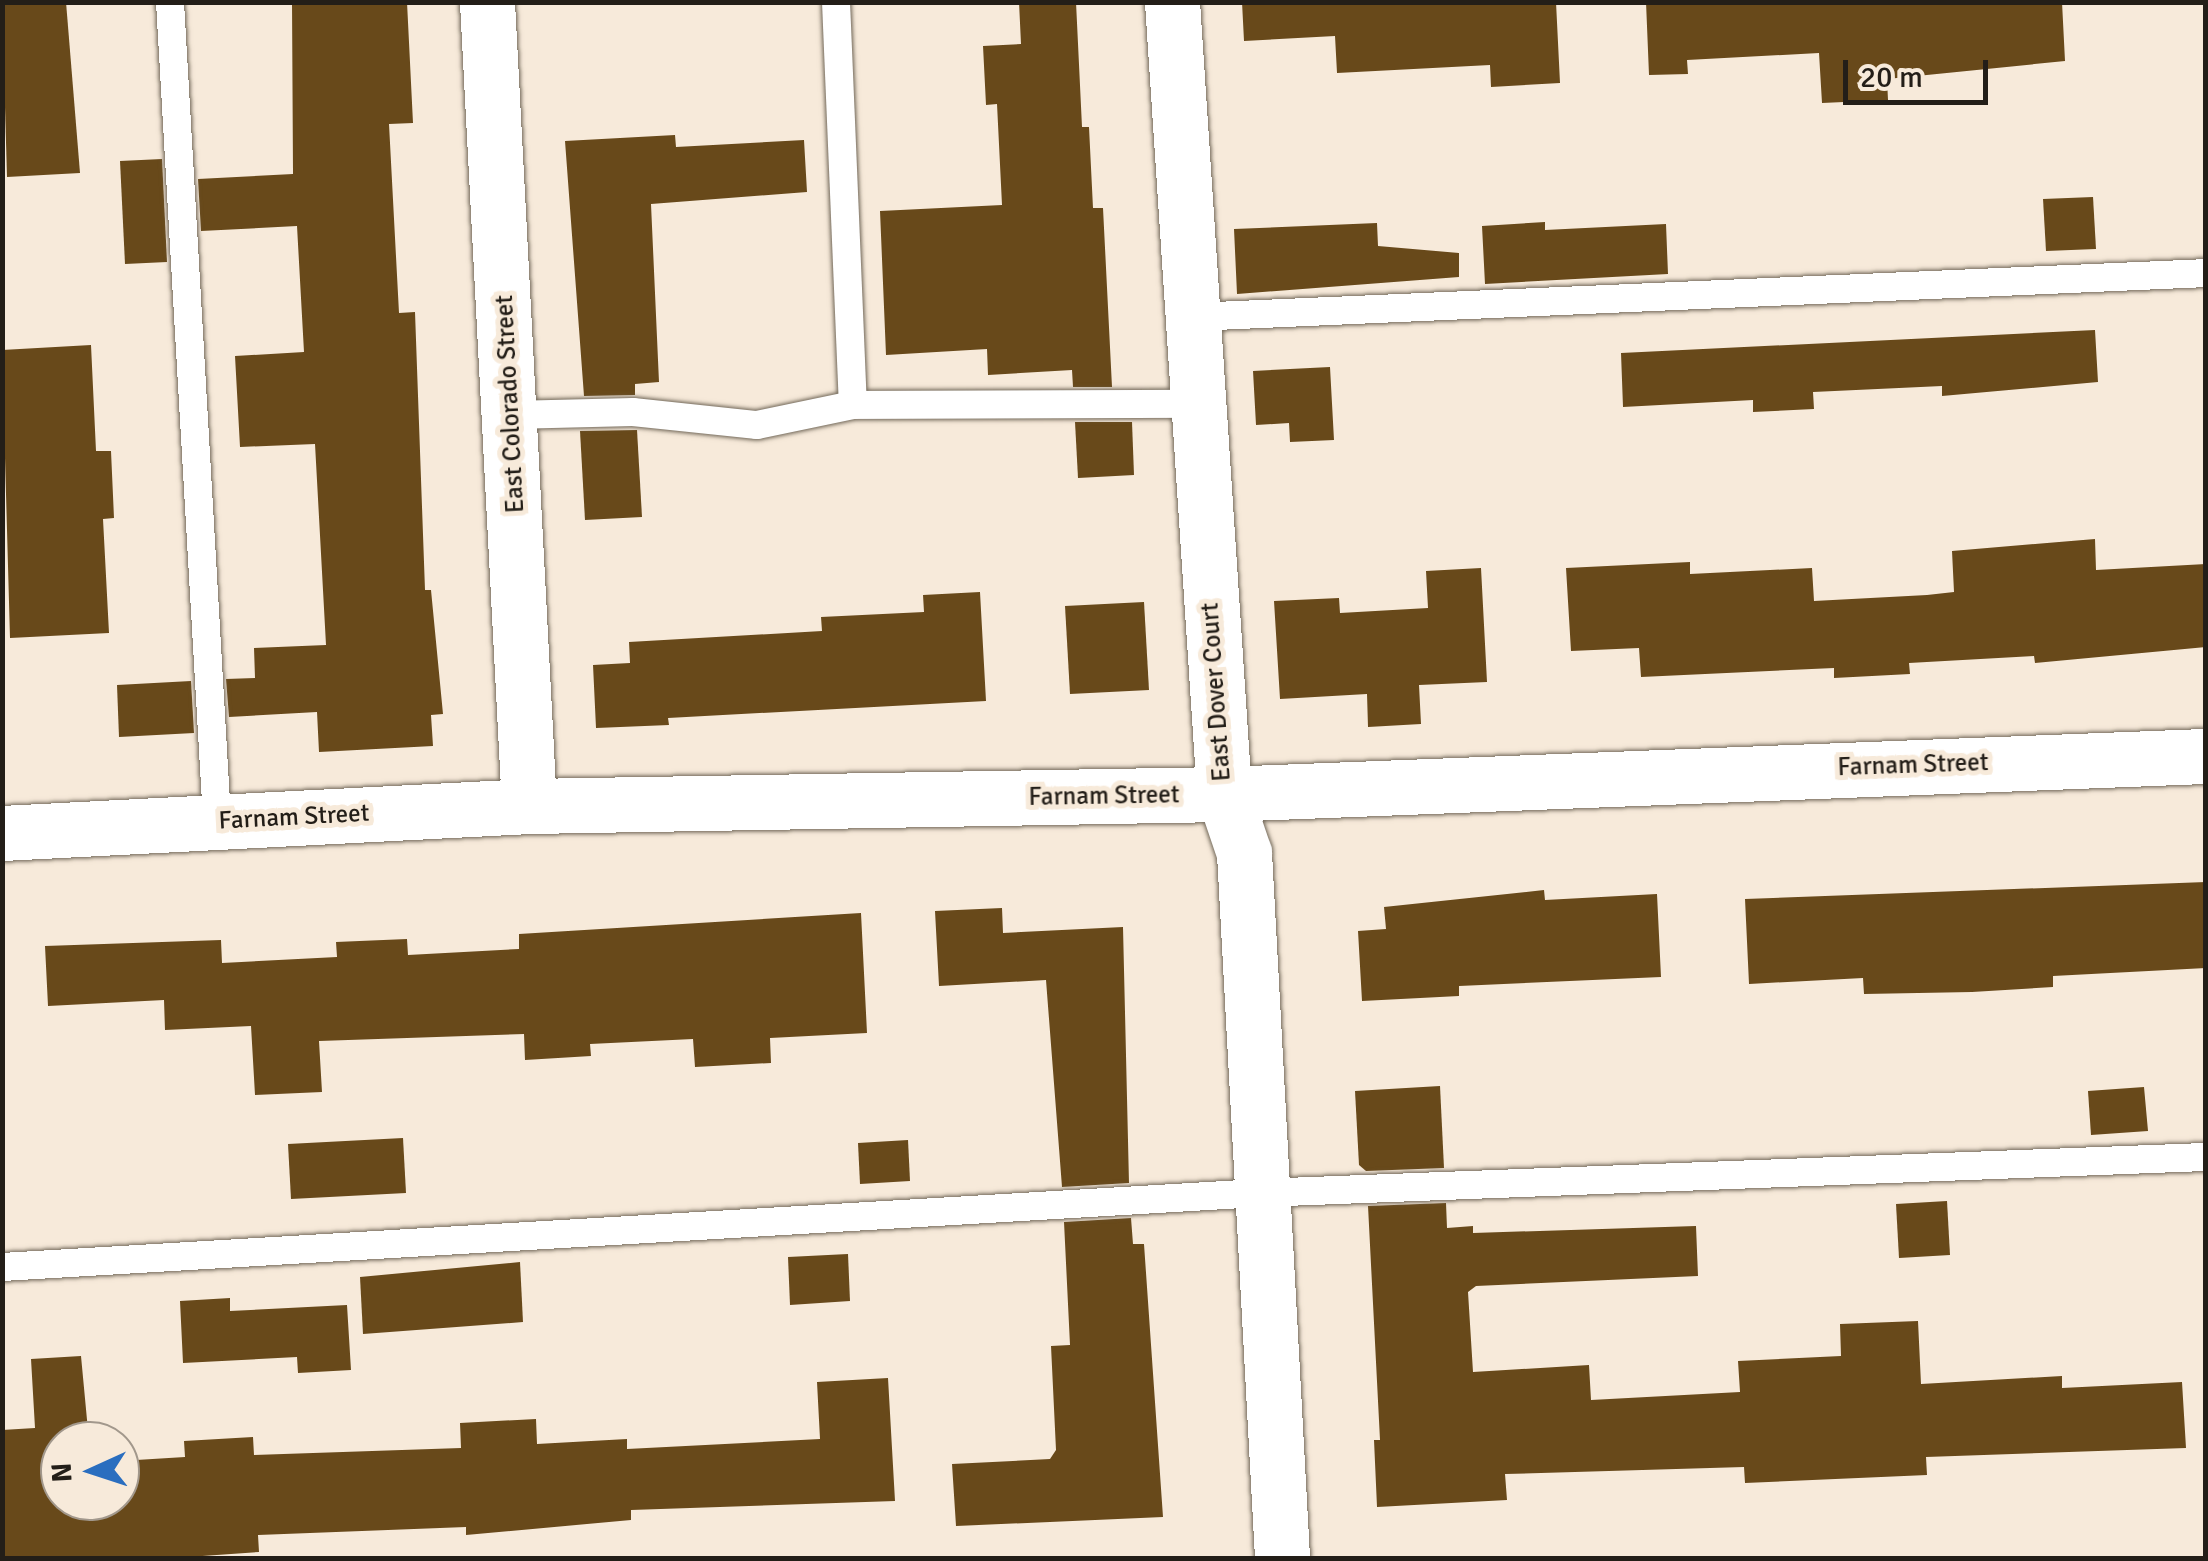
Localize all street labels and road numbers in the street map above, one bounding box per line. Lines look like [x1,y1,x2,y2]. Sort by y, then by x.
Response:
street label: East Colorado Street [489,294,531,514]
street label: East Dover Court [1195,602,1237,782]
street label: Farnam Street [1837,747,1989,783]
street label: Farnam Street [1028,780,1180,812]
street label: Farnam Street [218,798,370,836]

